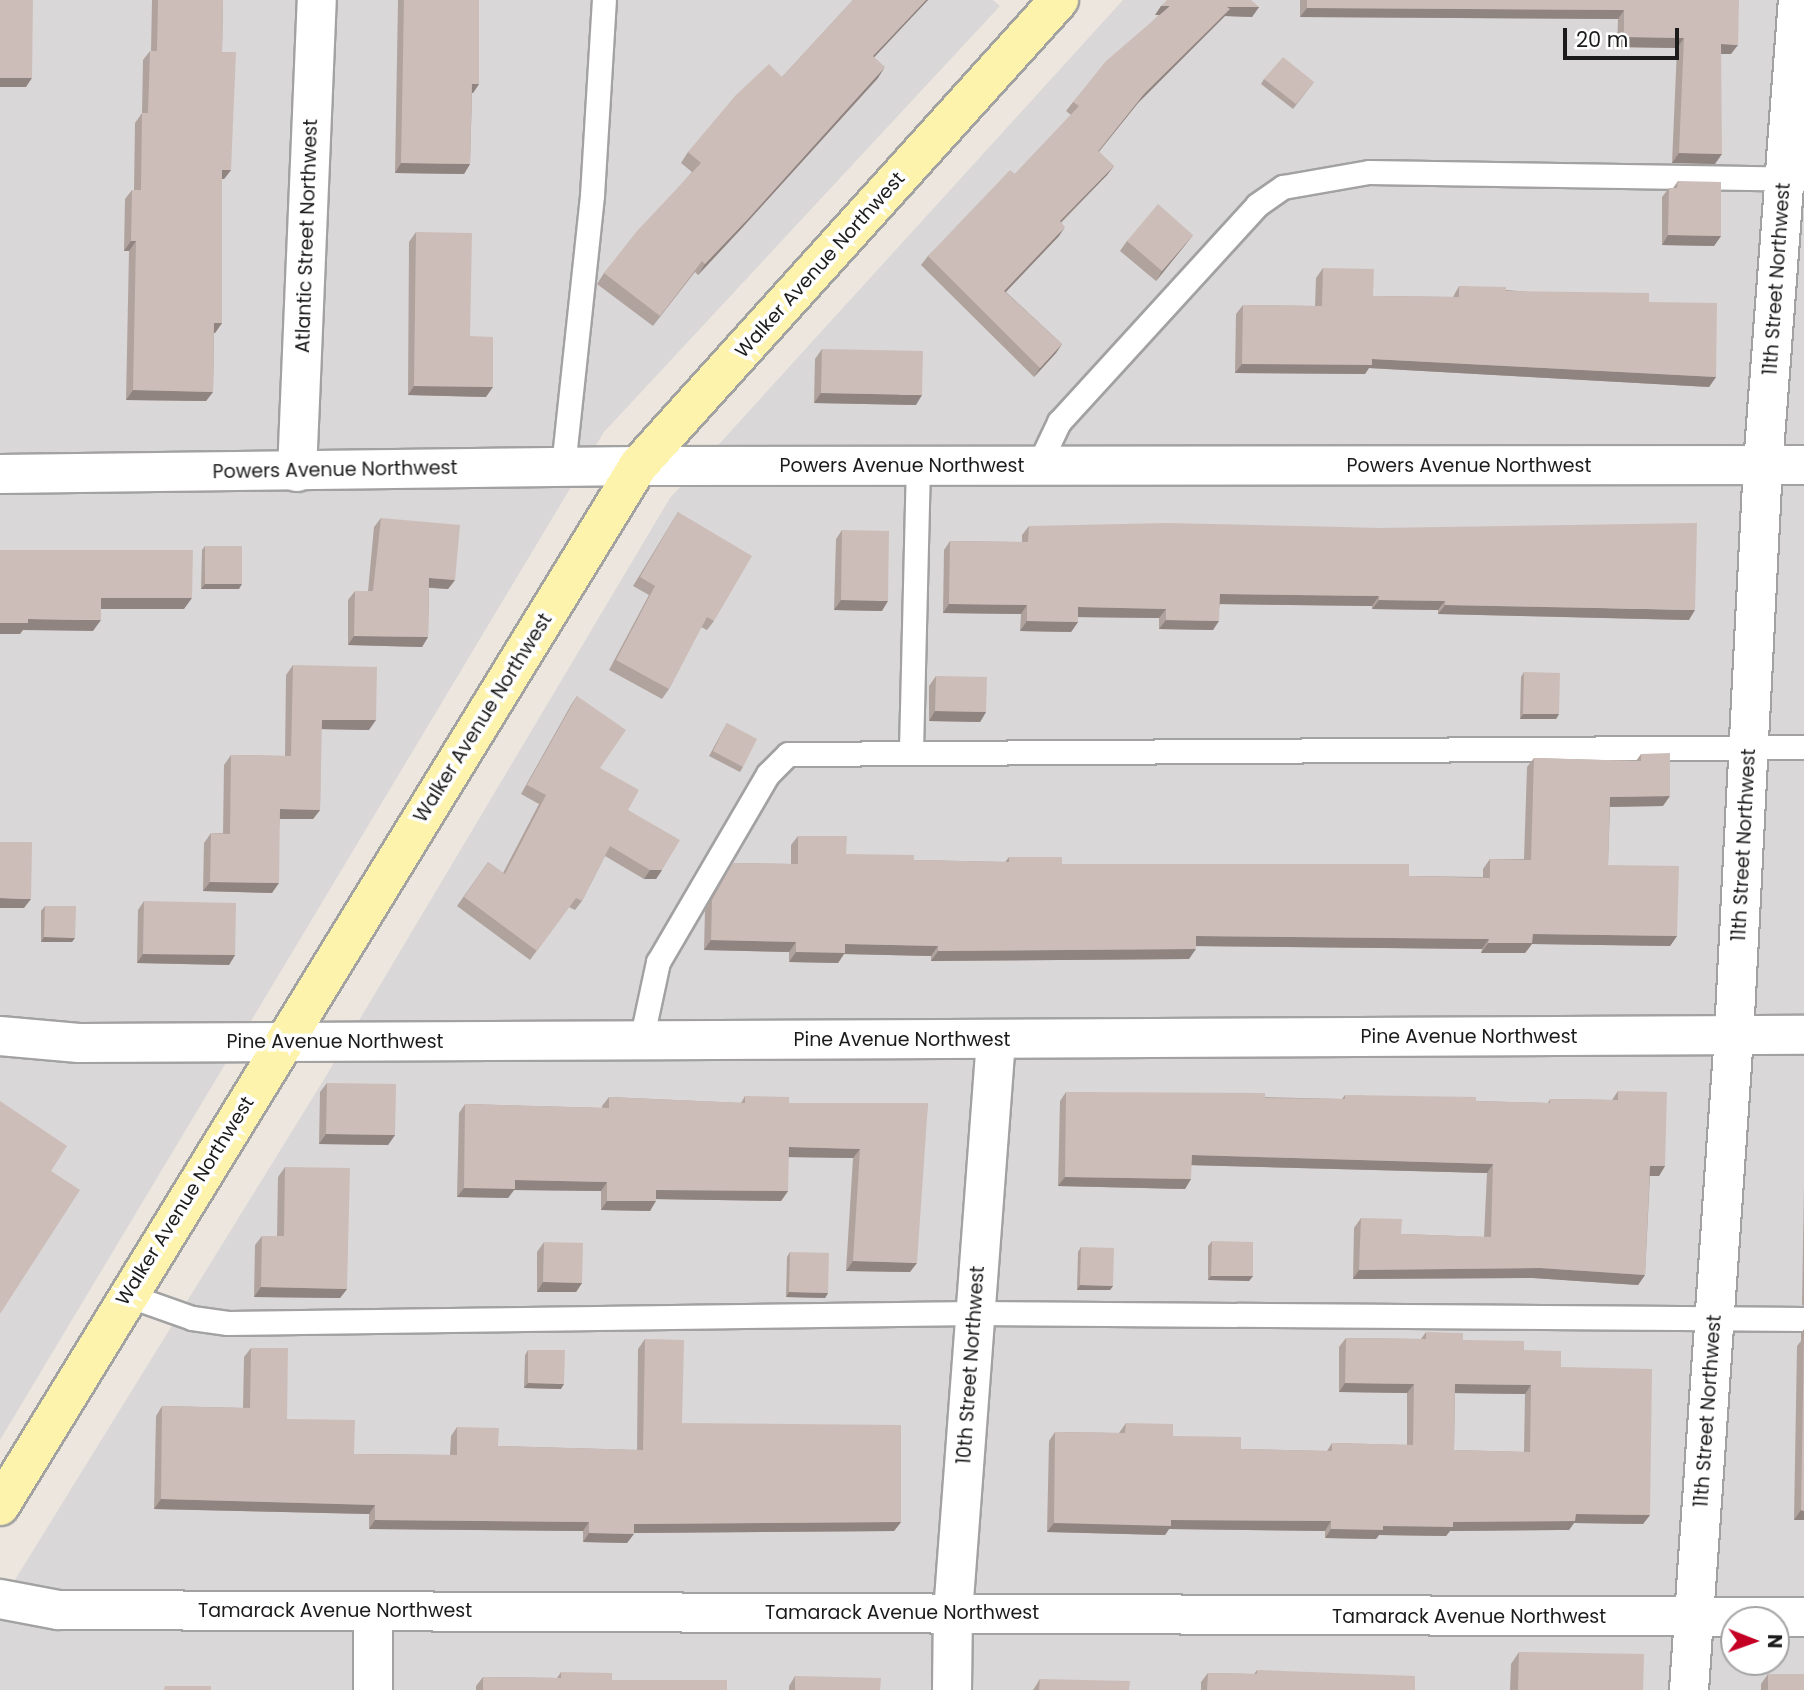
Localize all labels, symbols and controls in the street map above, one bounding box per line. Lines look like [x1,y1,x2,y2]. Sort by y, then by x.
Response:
scale bar [1566,14,1682,58]
text: 20 m [1576,25,1629,54]
street label: Atlantic Street Northwest [292,119,322,353]
street label: Walker Avenue Northwest [731,167,909,363]
street label: 11th Street Northwest [1759,182,1795,376]
street label: Powers Avenue Northwest [780,455,1024,477]
street label: Powers Avenue Northwest [1347,455,1591,477]
street label: Powers Avenue Northwest [212,456,458,484]
street label: Walker Avenue Northwest [409,609,557,827]
street label: 11th Street Northwest [1728,748,1760,942]
street label: Pine Avenue Northwest [1361,1026,1577,1048]
street label: Pine Avenue Northwest [794,1029,1010,1051]
street label: Pine Avenue Northwest [227,1031,443,1053]
street label: Walker Avenue Northwest [111,1092,259,1310]
street label: 10th Street Northwest [953,1265,989,1465]
street label: 11th Street Northwest [1690,1314,1726,1508]
street label: Tamarack Avenue Northwest [198,1600,472,1622]
street label: Tamarack Avenue Northwest [765,1602,1039,1624]
street label: Tamarack Avenue Northwest [1332,1606,1606,1628]
north arrow [1720,1606,1790,1676]
text: N [1761,1634,1788,1649]

